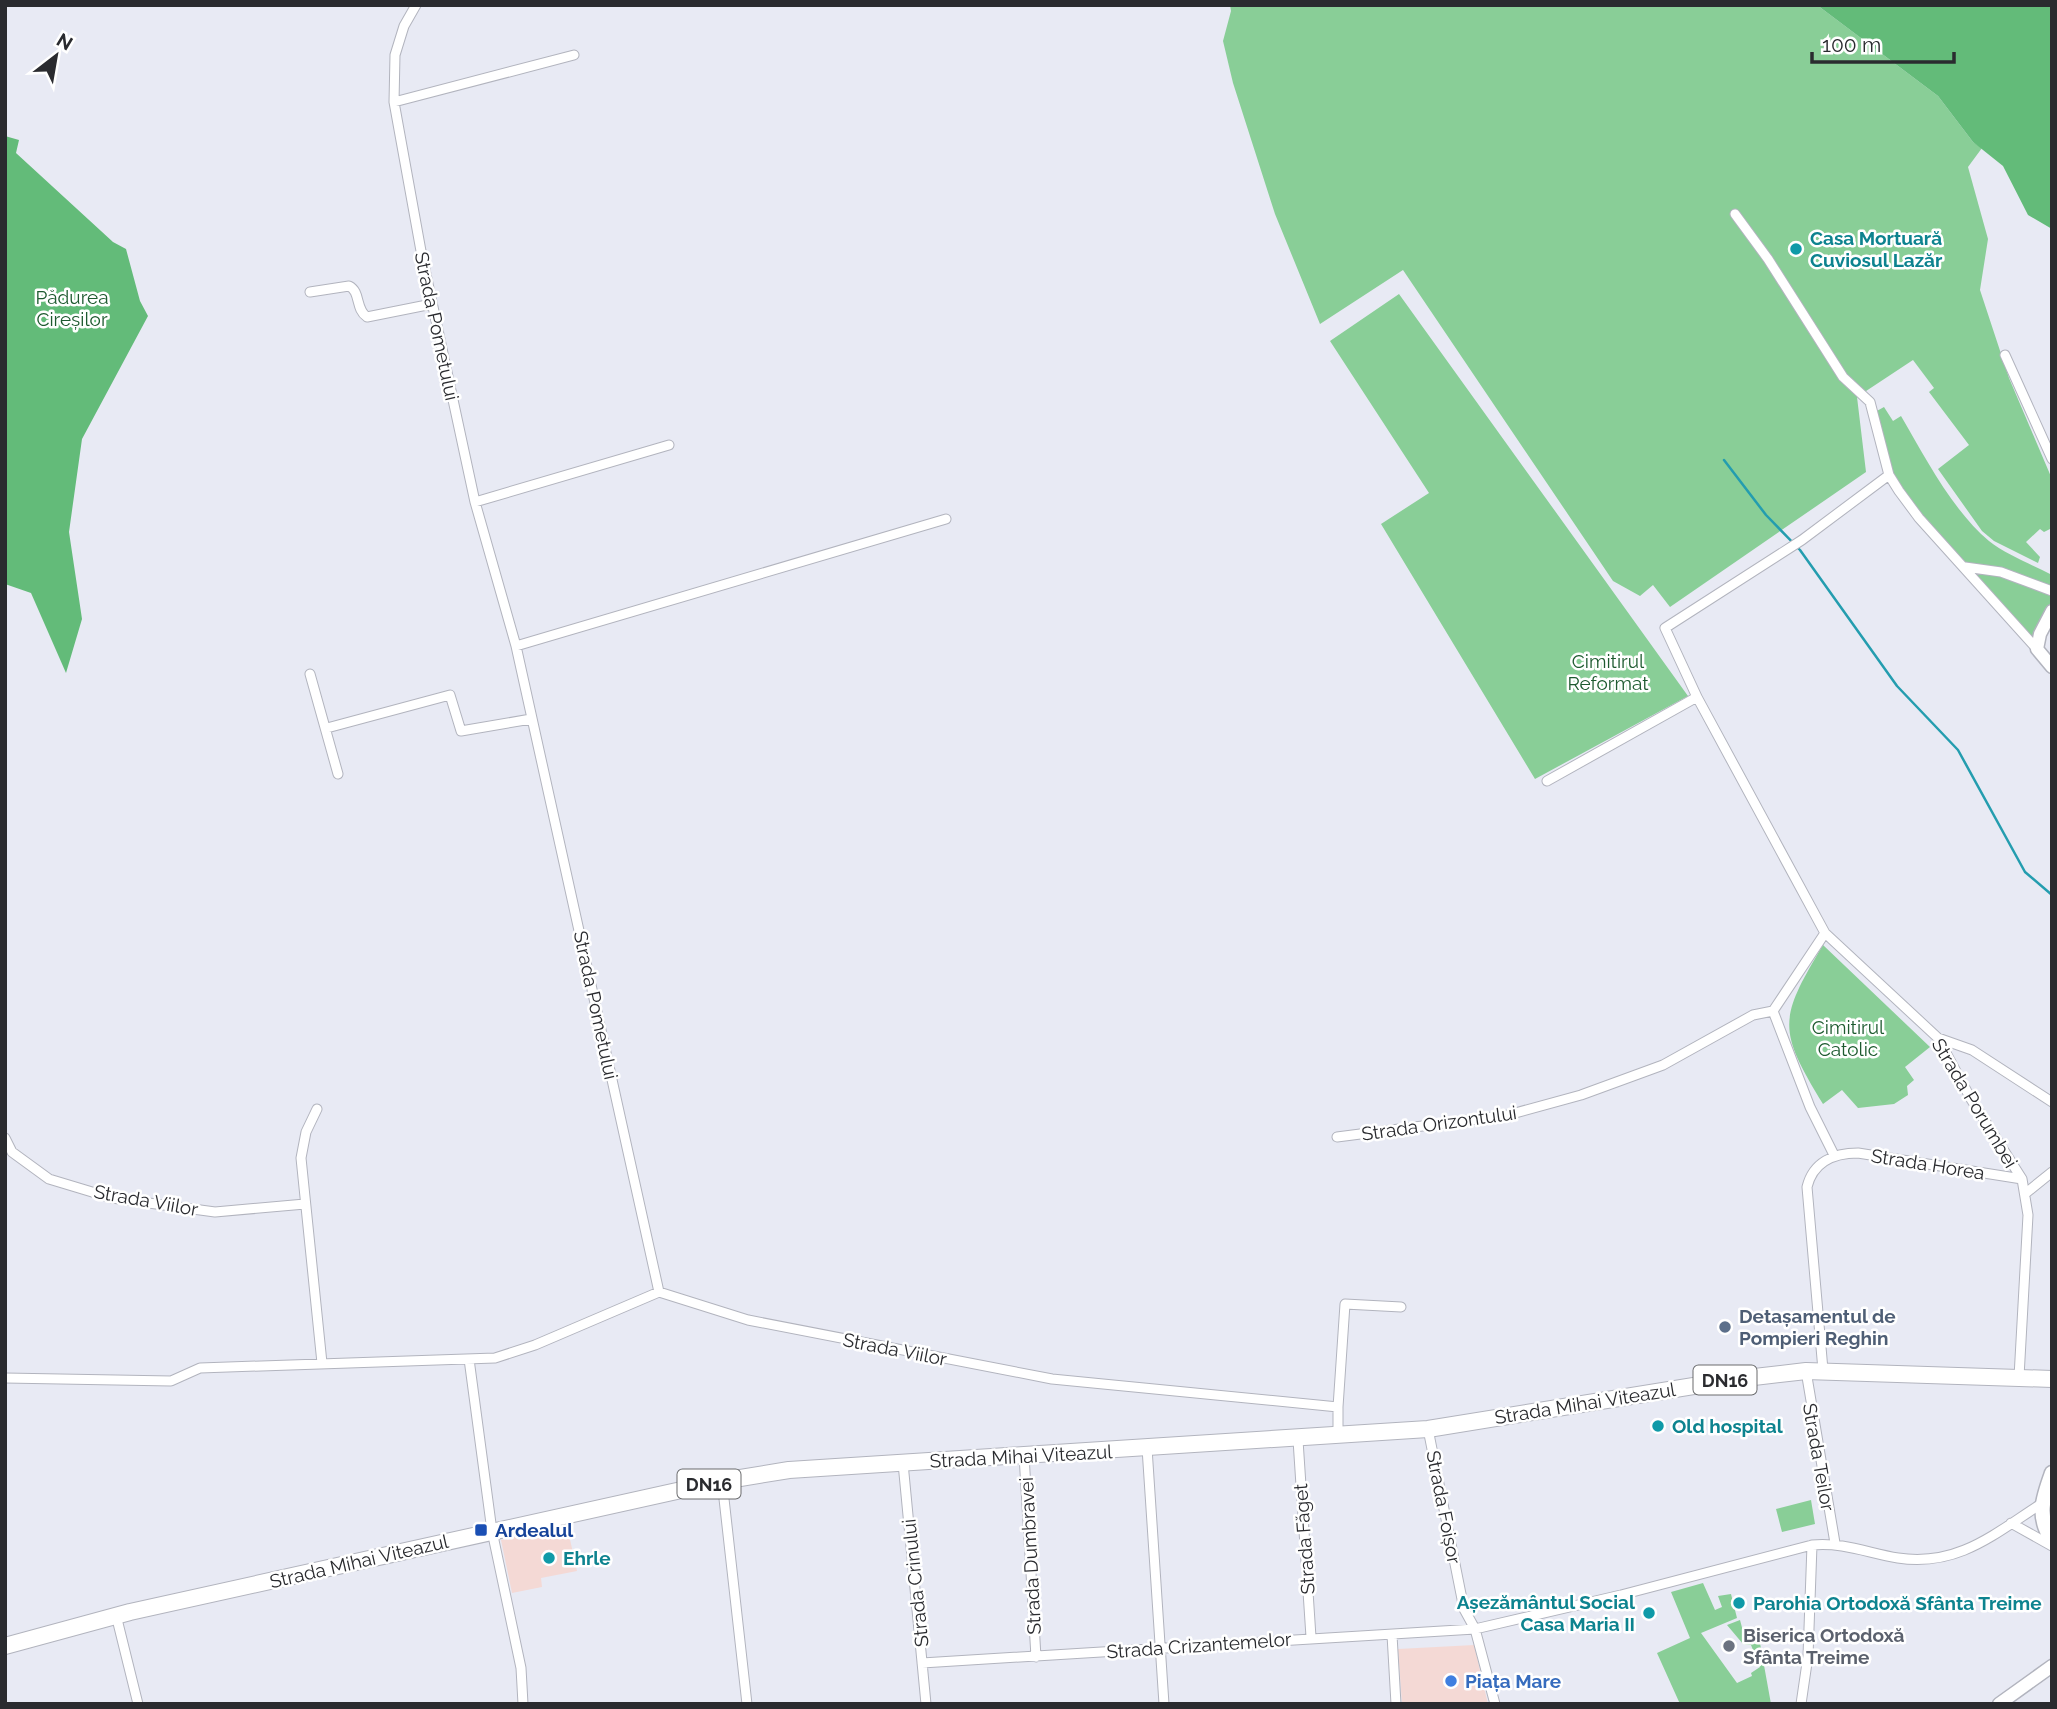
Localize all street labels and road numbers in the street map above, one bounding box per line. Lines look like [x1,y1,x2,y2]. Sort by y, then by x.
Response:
street label: Strada Pometului [410,250,464,402]
street label: Strada Pometului [569,929,623,1081]
street label: Strada Porumbei [1928,1034,2022,1172]
street label: Strada Orizontului [1360,1101,1518,1145]
street label: Strada Horea [1870,1144,1986,1184]
street label: Strada Viilor [92,1180,200,1220]
street label: Strada Viilor [841,1328,949,1370]
road number: DN16 [1694,1366,1756,1394]
street label: Strada Mihai Viteazul [1493,1378,1678,1428]
street label: Strada Teilor [1799,1401,1839,1513]
street label: Strada Mihai Viteazul [929,1440,1114,1472]
street label: Strada Foișor [1422,1449,1466,1566]
road number: DN16 [678,1470,740,1498]
street label: Strada Dumbravei [1015,1477,1045,1635]
street label: Strada Făget [1289,1482,1319,1595]
street label: Strada Crinului [897,1518,933,1648]
street label: Strada Mihai Viteazul [267,1530,451,1592]
street label: Strada Crizantemelor [1106,1628,1293,1662]

